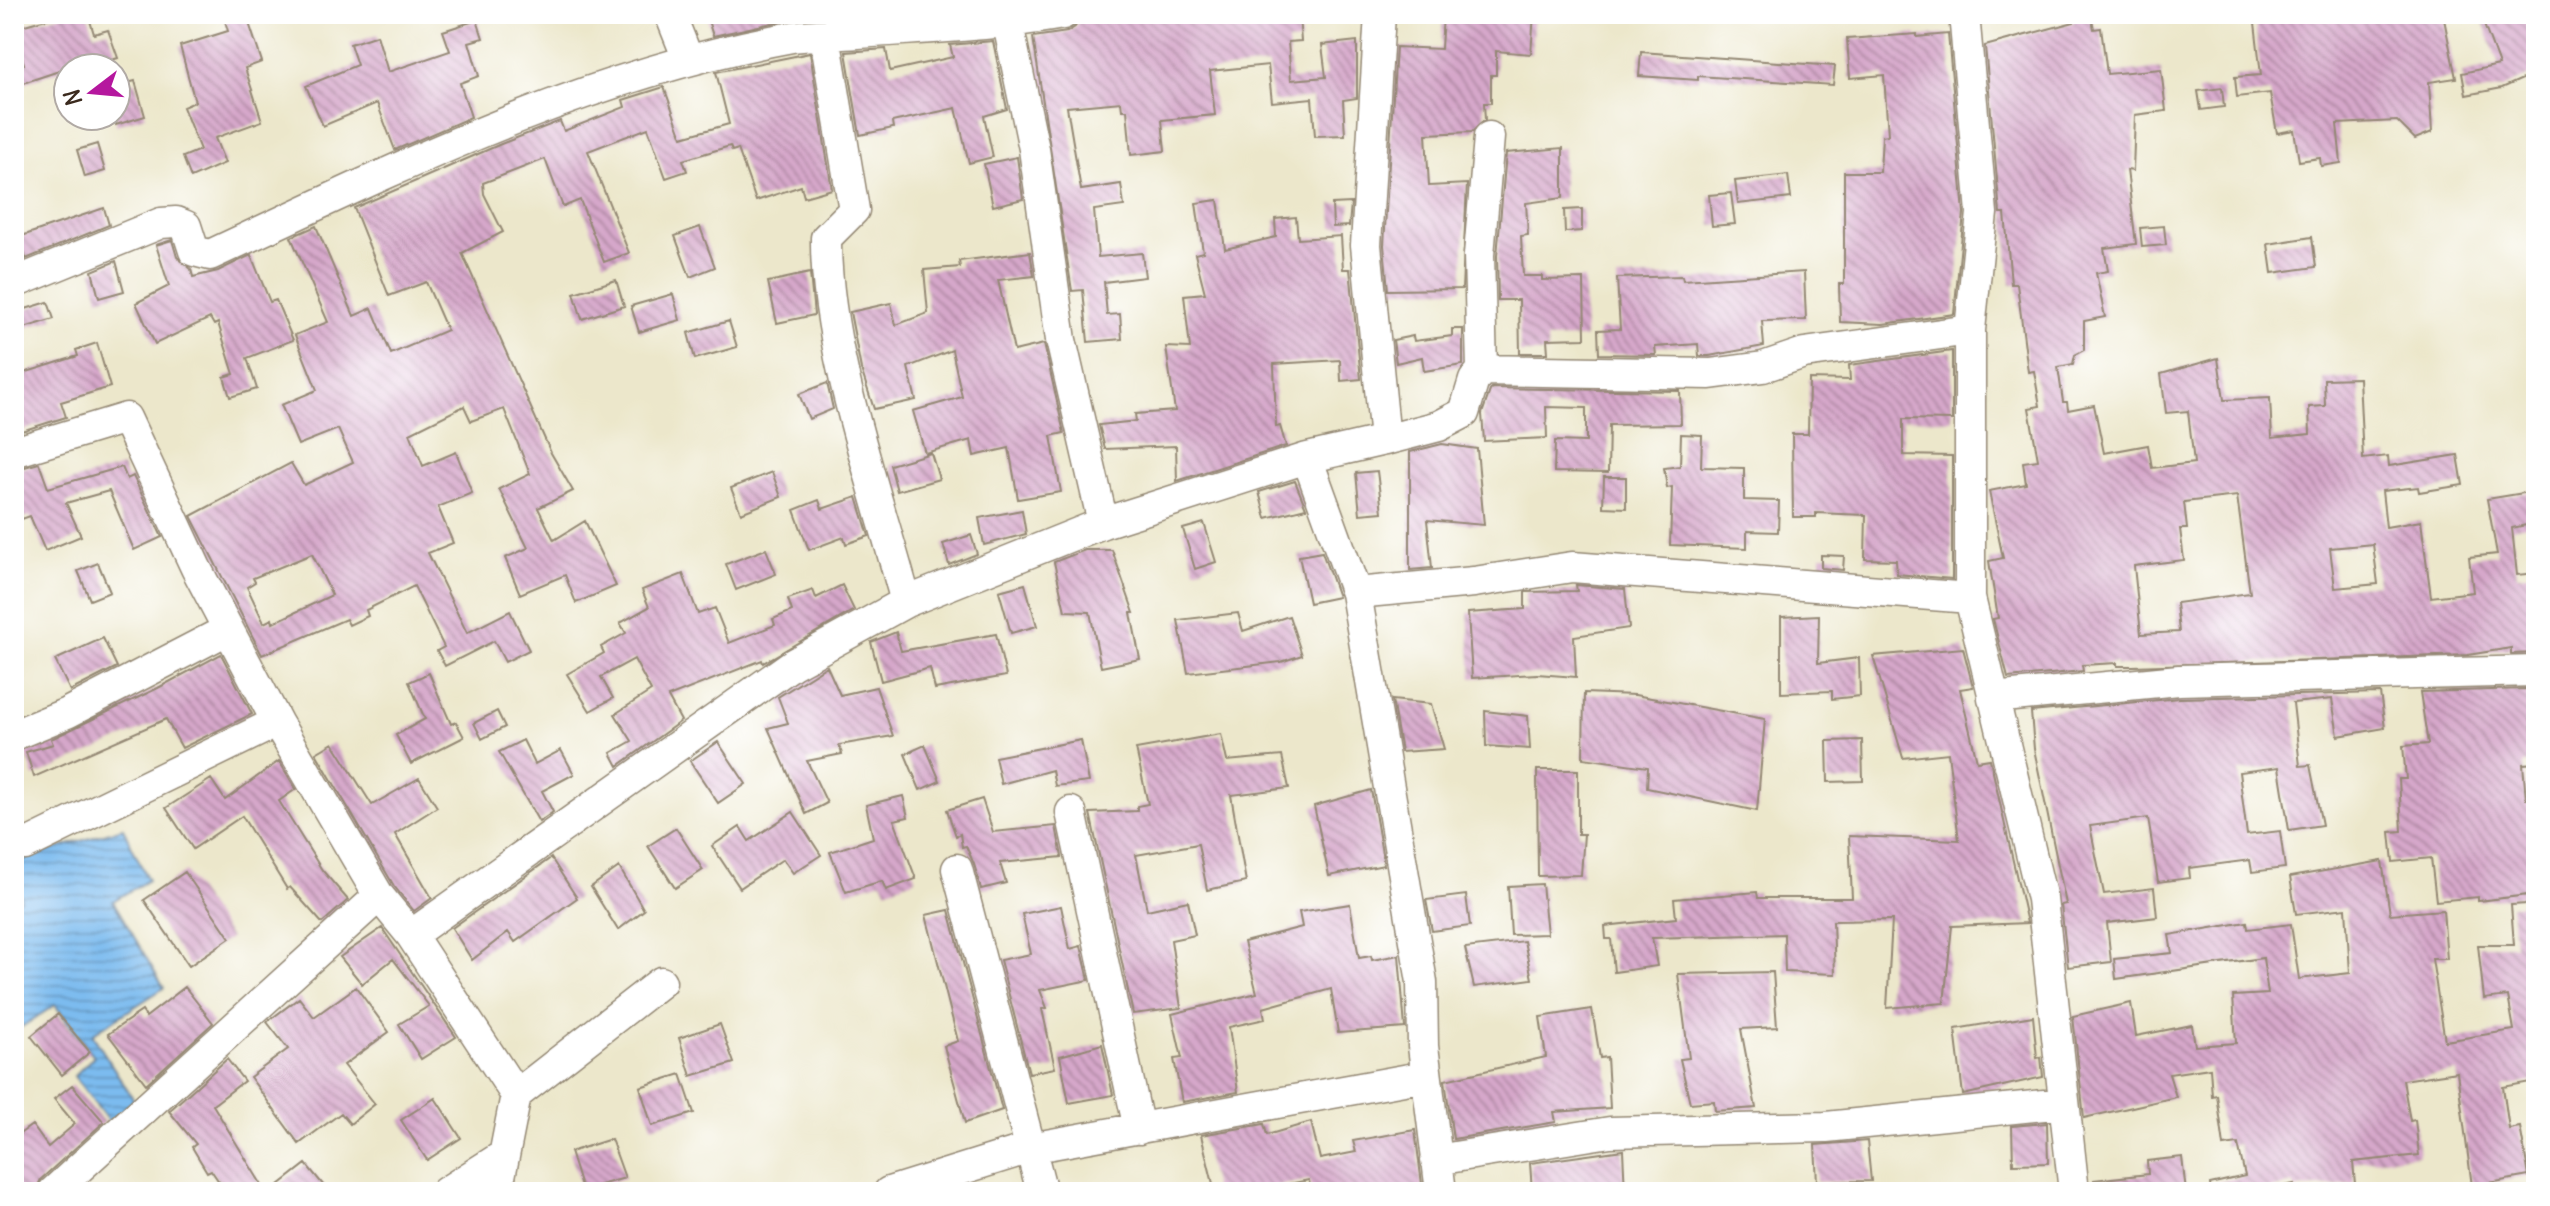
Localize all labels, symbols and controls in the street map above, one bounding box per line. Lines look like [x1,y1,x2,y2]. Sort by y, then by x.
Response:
north arrow [52,52,132,132]
text: N [57,86,88,109]

